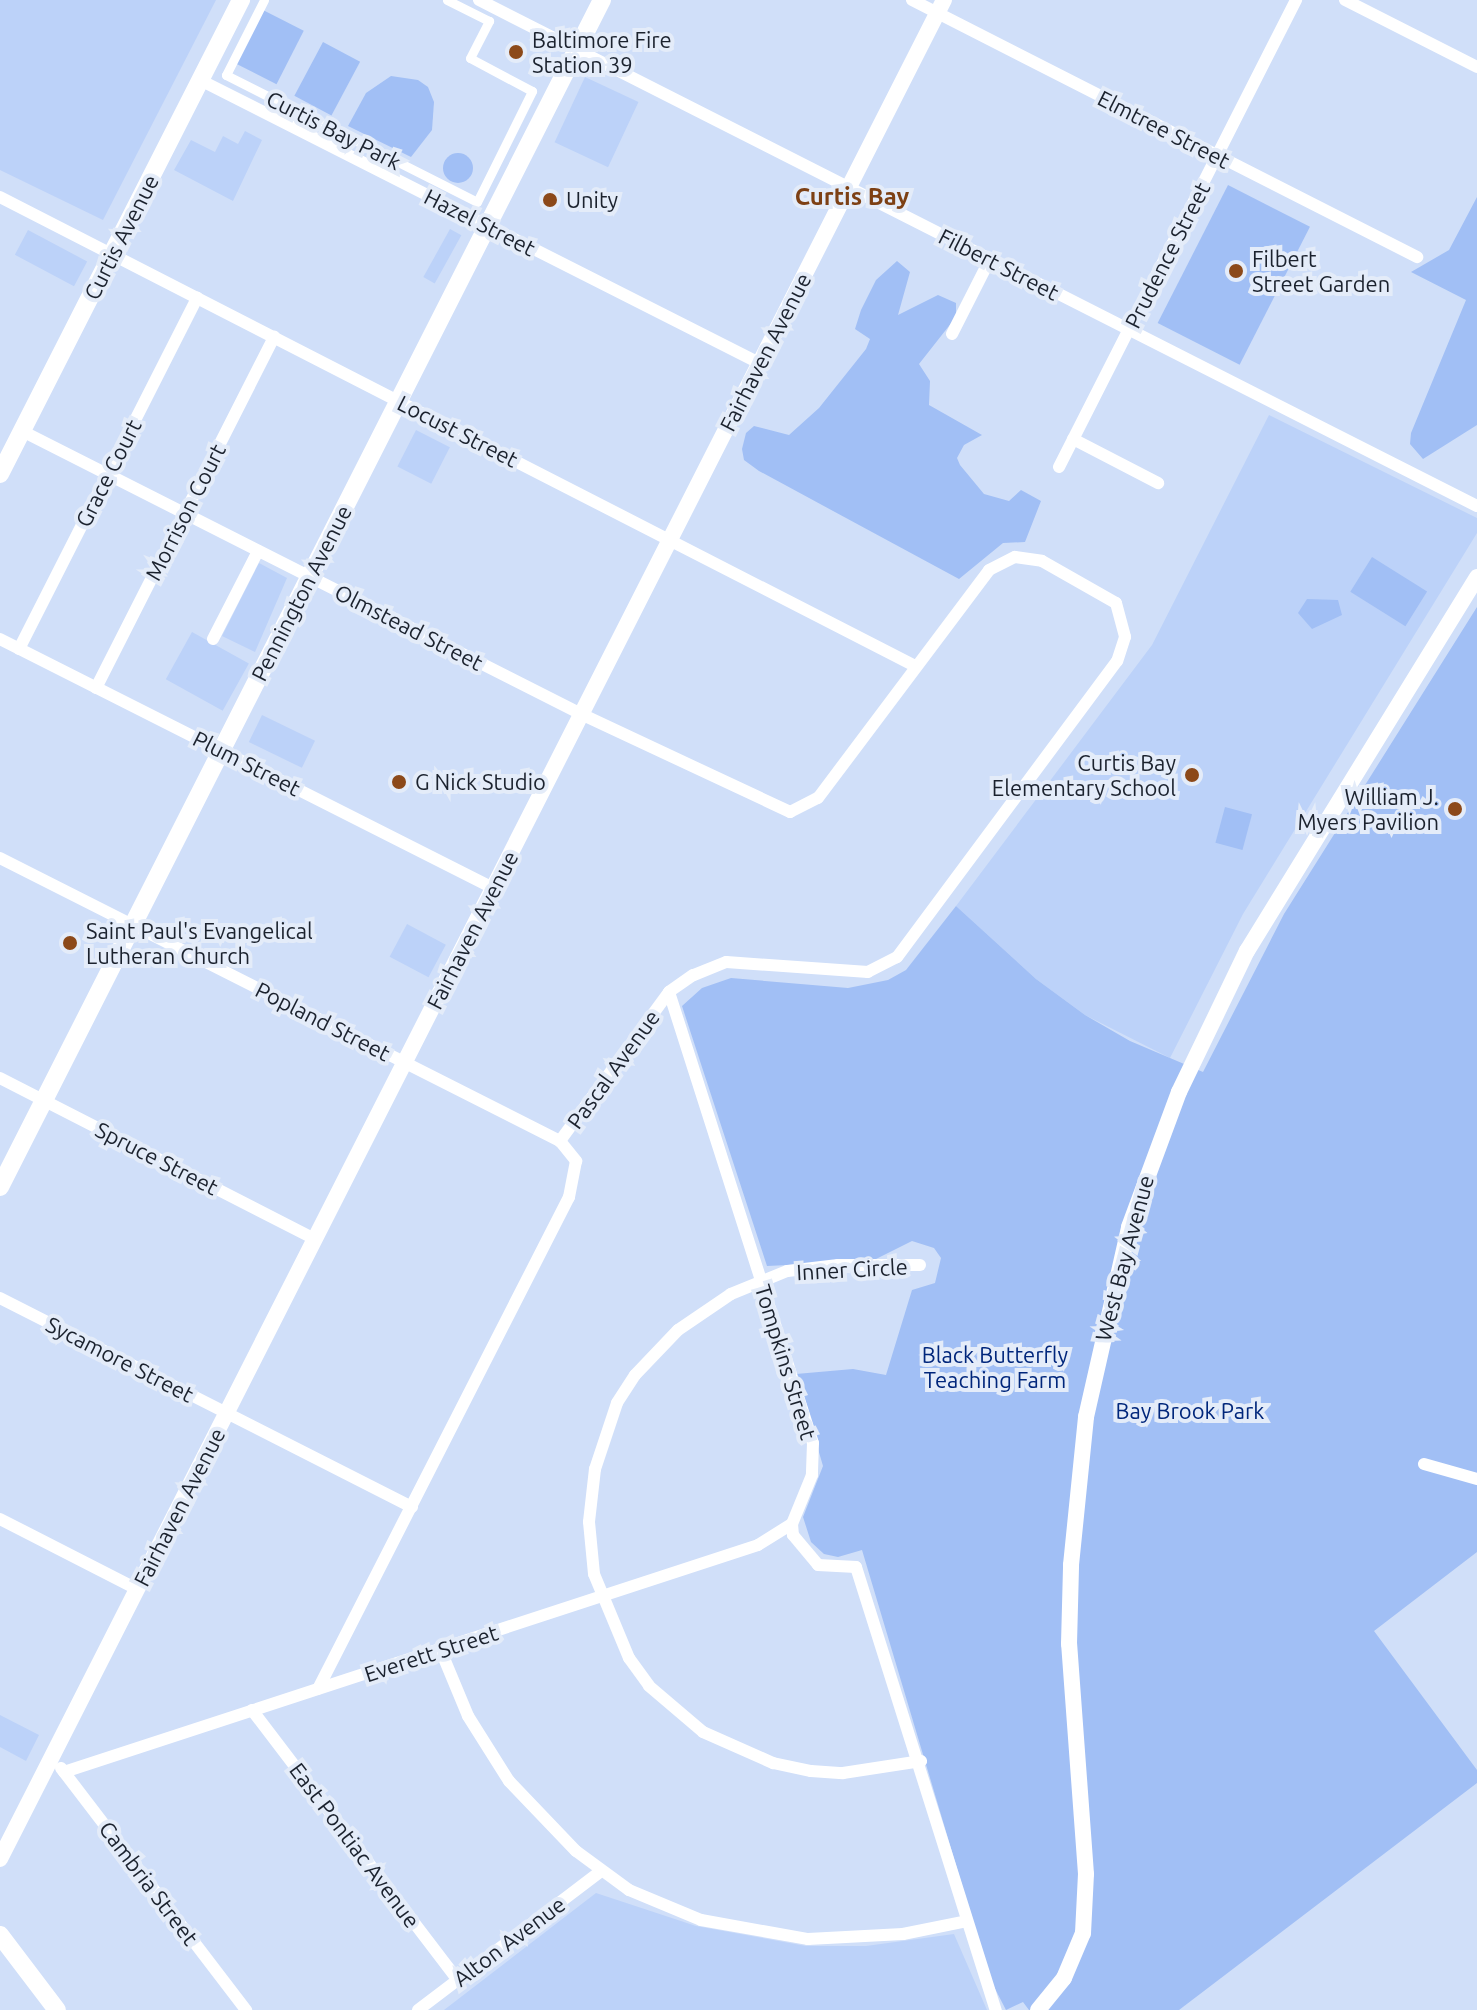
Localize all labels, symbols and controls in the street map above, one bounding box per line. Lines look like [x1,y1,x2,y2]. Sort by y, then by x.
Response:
place label: Baltimore Fire Station 39 [532,26,672,78]
marker: Baltimore Fire Station 39 [507,43,525,61]
street label: Elmtree Street [1093,84,1235,174]
street label: Curtis Bay Park [262,85,406,175]
street label: Curtis Avenue [78,170,164,304]
street label: Prudence Street [1119,178,1215,332]
street label: Hazel Street [420,183,540,261]
district label: Curtis Bay [795,183,909,211]
place label: Unity [566,187,618,213]
marker: Unity [541,191,559,209]
street label: Filbert Street [935,222,1063,306]
place label: Filbert Street Garden [1252,245,1390,296]
marker: Filbert Street Garden [1227,262,1245,280]
street label: Fairhaven Avenue [714,268,816,436]
street label: Locust Street [393,389,523,473]
street label: Grace Court [70,415,146,531]
street label: Morrison Court [139,439,231,585]
street label: Pennington Avenue [245,501,357,685]
street label: Olmstead Street [330,578,488,676]
street label: Plum Street [189,725,305,801]
place label: Curtis Bay Elementary School [992,749,1176,800]
marker: Curtis Bay Elementary School [1183,766,1201,784]
place label: G Nick Studio [415,769,546,795]
marker: G Nick Studio [390,773,408,791]
place label: William J. Myers Pavilion [1297,783,1439,834]
marker: William J. Myers Pavilion [1446,800,1464,818]
street label: Fairhaven Avenue [421,846,523,1014]
place label: Saint Paul's Evangelical Lutheran Church [86,917,313,968]
marker: Saint Paul's Evangelical Lutheran Church [61,934,79,952]
street label: Popland Street [251,976,395,1066]
street label: Pascal Avenue [561,1005,665,1133]
street label: Spruce Street [91,1116,223,1200]
street label: West Bay Avenue [1089,1172,1159,1344]
street label: Inner Circle [796,1253,908,1285]
street label: Tompkins Street [750,1281,822,1443]
street label: Sycamore Street [42,1310,198,1408]
park label: Black Butterfly Teaching Farm [922,1341,1068,1392]
park label: Bay Brook Park [1116,1398,1264,1424]
street label: Fairhaven Avenue [128,1423,230,1591]
street label: Everett Street [361,1619,501,1687]
street label: East Pontiac Avenue [284,1757,426,1933]
street label: Cambria Street [94,1816,204,1950]
street label: Alton Avenue [448,1890,570,1992]

